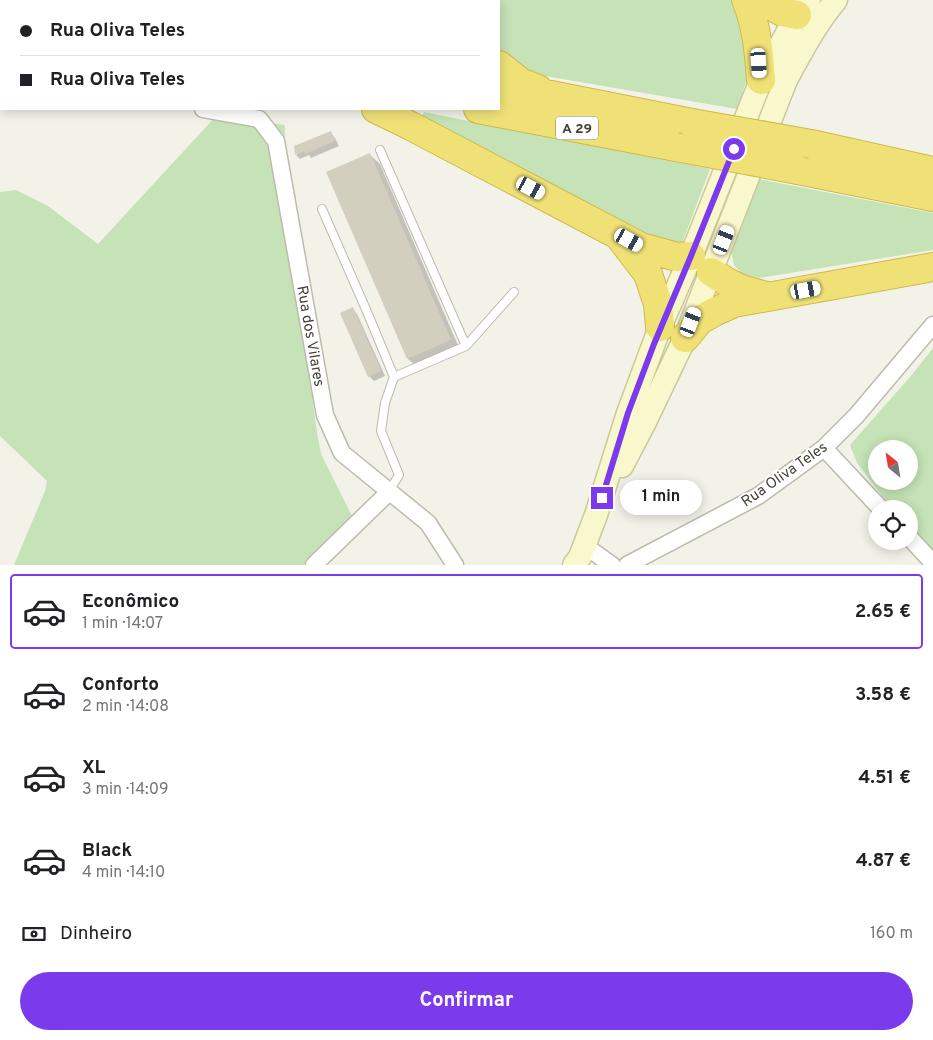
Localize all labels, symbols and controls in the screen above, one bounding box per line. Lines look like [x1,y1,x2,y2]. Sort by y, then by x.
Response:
text: Rua Oliva Teles [50,19,185,43]
car [750,48,767,78]
text: Rua Oliva Teles [50,68,185,92]
road number: A 29 [556,116,598,140]
route start [723,138,745,160]
car [514,174,547,202]
car [711,223,736,257]
car [612,226,645,254]
car [789,280,822,300]
street label: Rua dos Vilares [291,284,328,388]
car [678,305,703,339]
street label: Rua Oliva Teles [738,438,832,512]
north arrow [868,440,918,490]
map controls [868,440,918,550]
callout: 1 min [620,480,702,516]
route end [591,487,613,509]
text: 1 min [642,487,680,507]
button: locate [868,500,918,550]
icon: car [22,589,67,634]
text: Econômico [82,590,179,614]
text: 2.65 € [855,600,911,624]
text: 1 min · 14:07 [82,614,163,634]
icon: car [22,672,67,717]
text: Conforto [82,673,159,697]
text: 3.58 € [855,683,911,707]
text: 2 min · 14:08 [82,697,169,717]
icon: car [22,755,67,800]
text: XL [82,756,105,780]
text: 4.51 € [858,766,911,790]
text: 3 min · 14:09 [82,780,169,800]
icon: car [22,838,67,883]
text: Black [82,839,132,863]
text: 4.87 € [856,849,911,873]
text: 4 min · 14:10 [82,863,165,883]
icon: cash [20,920,48,948]
text: Dinheiro [60,922,132,946]
text: 160 m [870,924,913,944]
button: Confirmar [20,972,913,1030]

